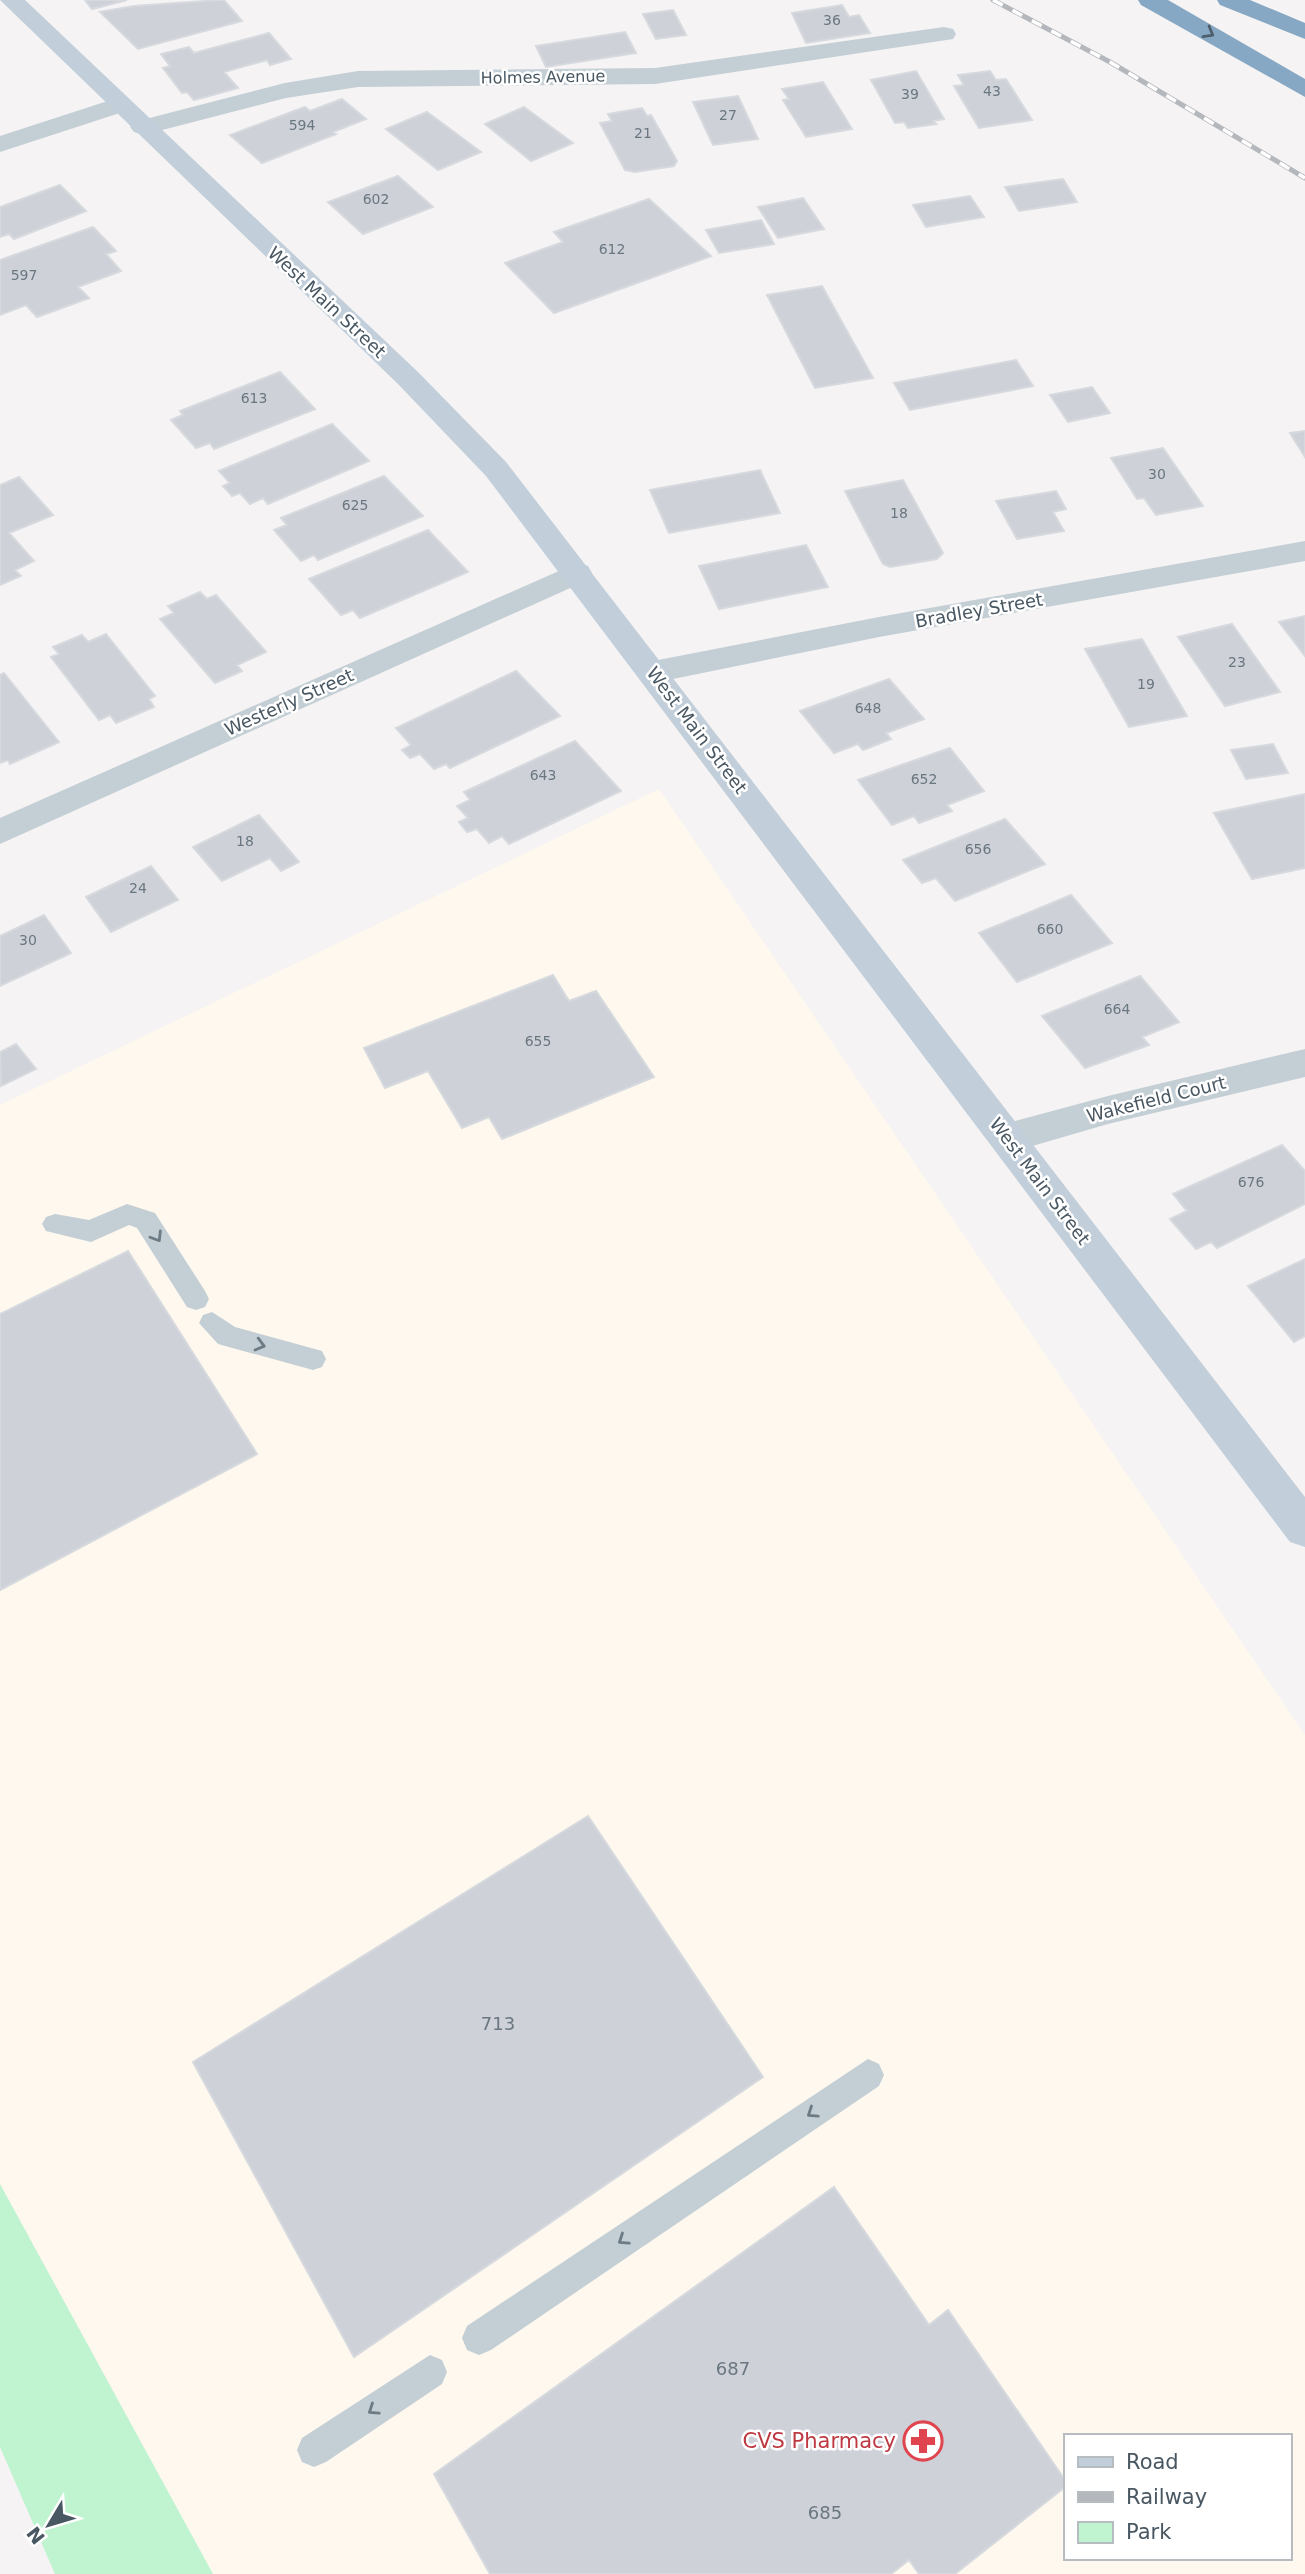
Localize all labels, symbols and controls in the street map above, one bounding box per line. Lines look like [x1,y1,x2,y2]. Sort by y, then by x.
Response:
house number: 36 [823,12,841,28]
one-way arrow [1201,25,1214,38]
street label: Holmes Avenue [481,66,605,88]
house number: 43 [983,83,1001,99]
house number: 39 [901,86,919,102]
house number: 27 [719,107,737,123]
house number: 594 [289,117,315,133]
house number: 21 [634,125,652,141]
house number: 602 [363,191,389,207]
house number: 612 [599,241,625,257]
street label: West Main Street [264,242,390,362]
house number: 597 [11,267,37,283]
house number: 613 [241,390,267,406]
house number: 30 [1148,466,1166,482]
house number: 625 [342,497,368,513]
house number: 18 [890,505,908,521]
street label: Bradley Street [913,588,1045,632]
house number: 23 [1228,654,1246,670]
street label: West Main Street [642,662,752,798]
street label: Westerly Street [221,664,357,740]
house number: 19 [1137,676,1155,692]
house number: 648 [855,700,881,716]
house number: 643 [530,767,556,783]
house number: 652 [911,771,937,787]
house number: 18 [236,833,254,849]
house number: 656 [965,841,991,857]
house number: 24 [129,880,147,896]
house number: 660 [1037,921,1063,937]
house number: 30 [19,932,37,948]
house number: 664 [1104,1001,1130,1017]
house number: 655 [525,1033,551,1049]
street label: Wakefield Court [1084,1072,1228,1126]
street label: West Main Street [985,1113,1095,1249]
house number: 676 [1238,1174,1264,1190]
one-way arrow [149,1230,162,1243]
one-way arrow [254,1337,266,1351]
house number: 713 [481,2013,515,2034]
one-way arrow [806,2105,819,2118]
one-way arrow [618,2232,631,2244]
house number: 687 [716,2358,750,2379]
one-way arrow [368,2402,381,2414]
pharmacy icon: CVS Pharmacy [902,2420,944,2462]
place label: CVS Pharmacy [743,2429,896,2453]
legend [1064,2434,1291,2560]
text: Road [1126,2450,1179,2474]
text: Railway [1126,2485,1207,2509]
north arrow [14,2490,84,2560]
house number: 685 [808,2502,842,2523]
text: Park [1126,2520,1172,2544]
text: N [22,2522,49,2549]

